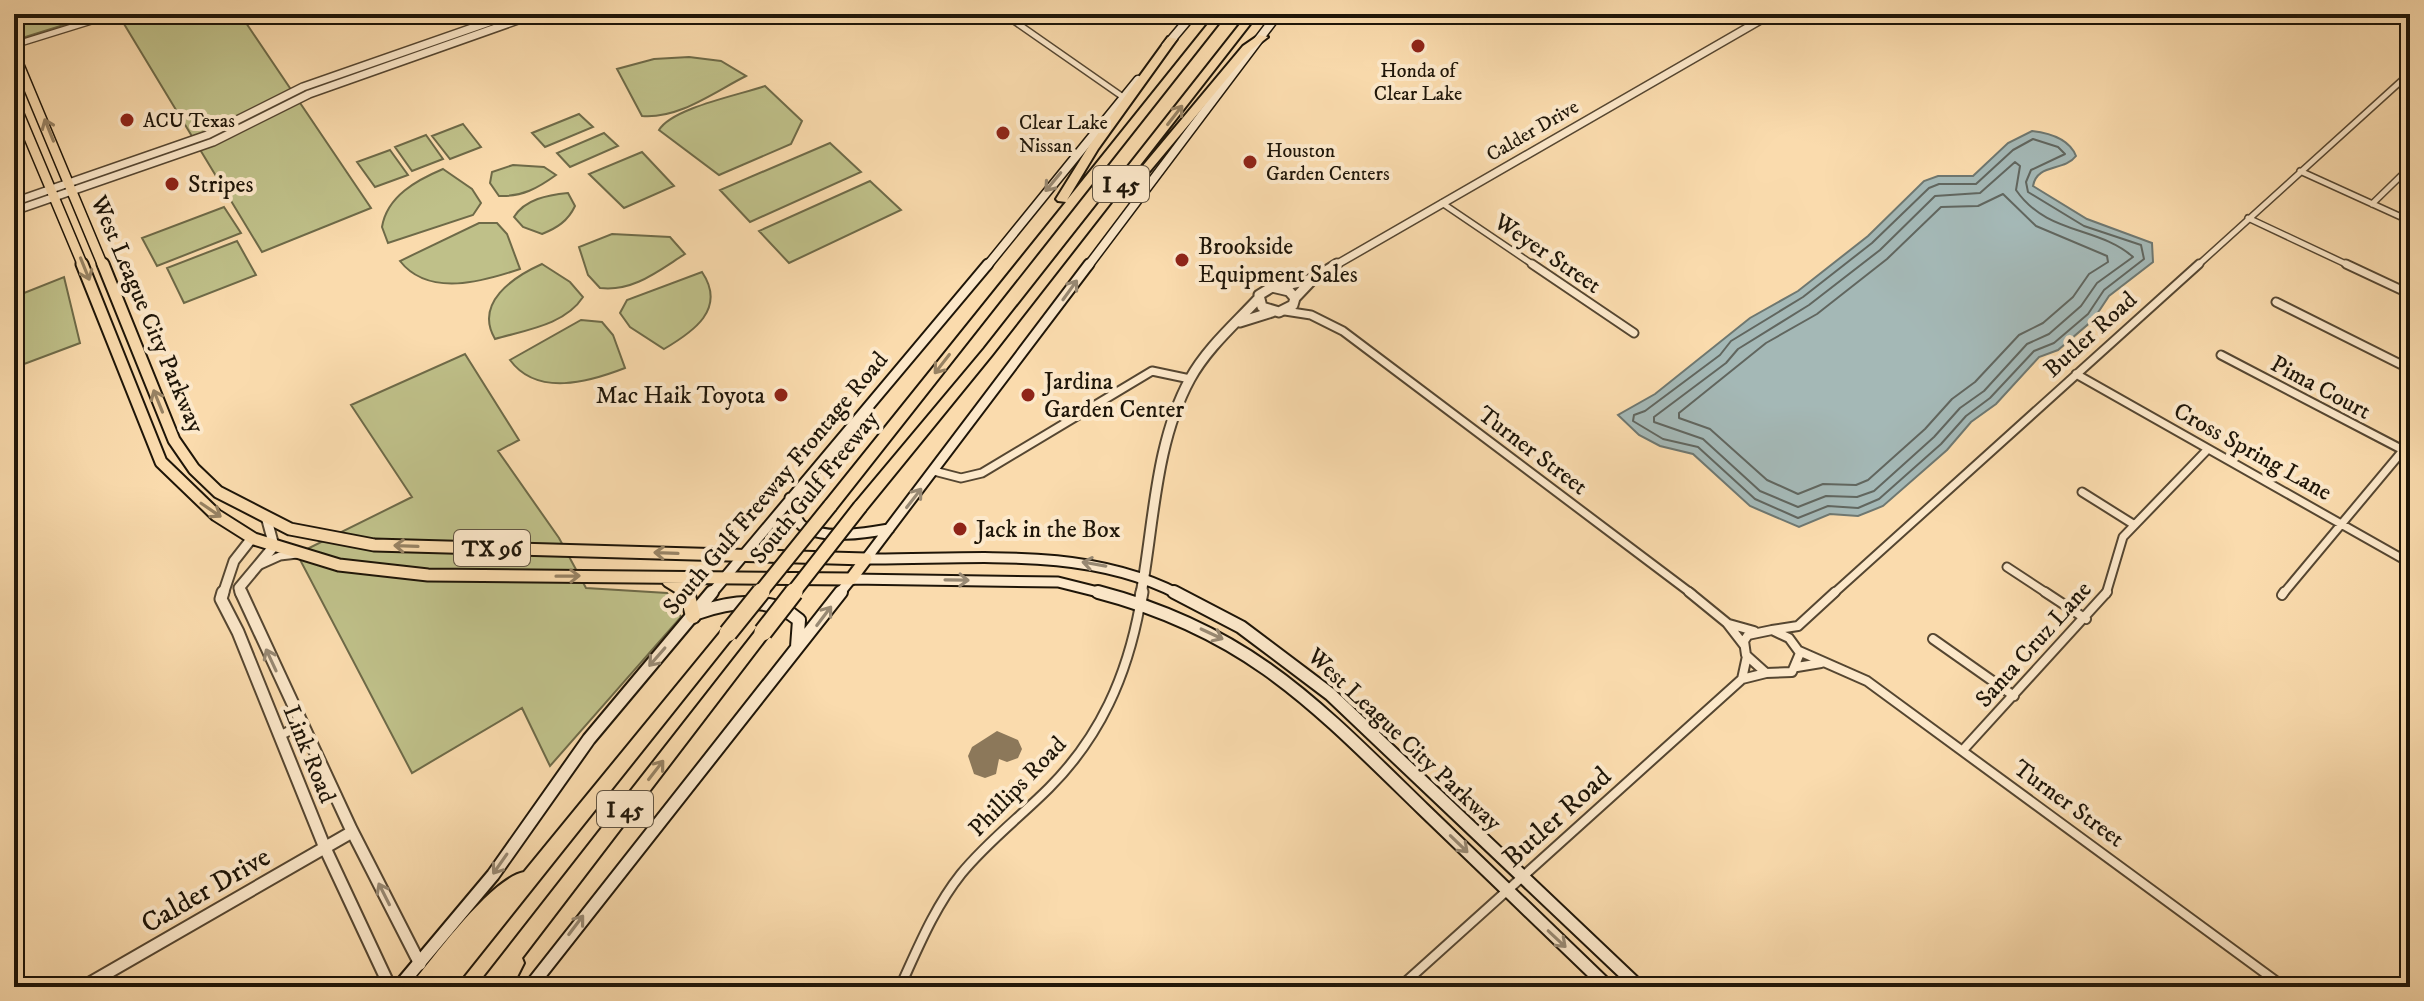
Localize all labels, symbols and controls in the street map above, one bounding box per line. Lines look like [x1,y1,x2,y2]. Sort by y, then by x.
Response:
marker: Honda of Clear Lake [1409,37,1427,55]
place label: Honda of Clear Lake [1374,59,1462,107]
street label: Calder Drive [1482,95,1583,168]
one-way arrow [1167,105,1184,126]
place label: ACU Texas [143,109,235,134]
marker: ACU Texas [118,111,136,129]
place label: Clear Lake Nissan [1019,111,1108,159]
one-way arrow [40,118,55,143]
marker: Clear Lake Nissan [994,124,1012,142]
place label: Houston Garden Centers [1266,139,1390,187]
marker: Houston Garden Centers [1241,153,1259,171]
road number: I 45 [1093,166,1149,202]
place label: Stripes [188,170,253,200]
one-way arrow [1044,171,1062,191]
marker: Stripes [163,175,181,193]
street label: West League City Parkway [83,190,211,438]
street label: Weyer Street [1487,206,1607,301]
place label: Brookside Equipment Sales [1198,232,1358,290]
marker: Brookside Equipment Sales [1173,251,1191,269]
one-way arrow [78,256,93,281]
one-way arrow [1062,280,1079,301]
street label: Butler Road [2038,285,2144,384]
street label: South Gulf Freeway Frontage Road [656,346,894,620]
street label: Pima Court [2265,349,2376,427]
one-way arrow [933,353,950,375]
place label: Jardina Garden Center [1042,367,1184,425]
place label: Mac Haik Toyota [596,381,766,411]
marker: Mac Haik Toyota [772,386,790,404]
marker: Jardina Garden Center [1019,386,1037,404]
one-way arrow [150,389,164,414]
street label: Cross Spring Lane [2168,396,2337,508]
street label: Turner Street [1471,400,1594,502]
street label: South Gulf Freeway [743,405,885,569]
one-way arrow [905,487,922,509]
one-way arrow [200,501,222,518]
place label: Jack in the Box [974,515,1121,545]
marker: Jack in the Box [951,520,969,538]
road number: TX 96 [454,530,530,566]
one-way arrow [393,538,420,554]
one-way arrow [653,545,680,560]
one-way arrow [1082,556,1107,571]
one-way arrow [554,569,581,584]
one-way arrow [943,572,970,588]
street label: Santa Cruz Lane [1969,575,2098,714]
one-way arrow [815,606,832,627]
one-way arrow [1199,627,1223,642]
street label: West League City Parkway [1300,641,1508,838]
one-way arrow [649,647,667,667]
one-way arrow [263,649,278,673]
street label: Link Road [276,701,342,808]
street label: Phillips Road [962,730,1073,843]
street label: Turner Street [2007,753,2130,854]
street label: Butler Road [1495,759,1619,875]
one-way arrow [647,760,664,781]
road number: I 45 [597,791,653,827]
one-way arrow [1449,834,1468,853]
street label: Calder Drive [135,839,277,941]
one-way arrow [492,853,509,875]
one-way arrow [376,883,392,907]
one-way arrow [568,914,585,936]
one-way arrow [1547,929,1566,948]

